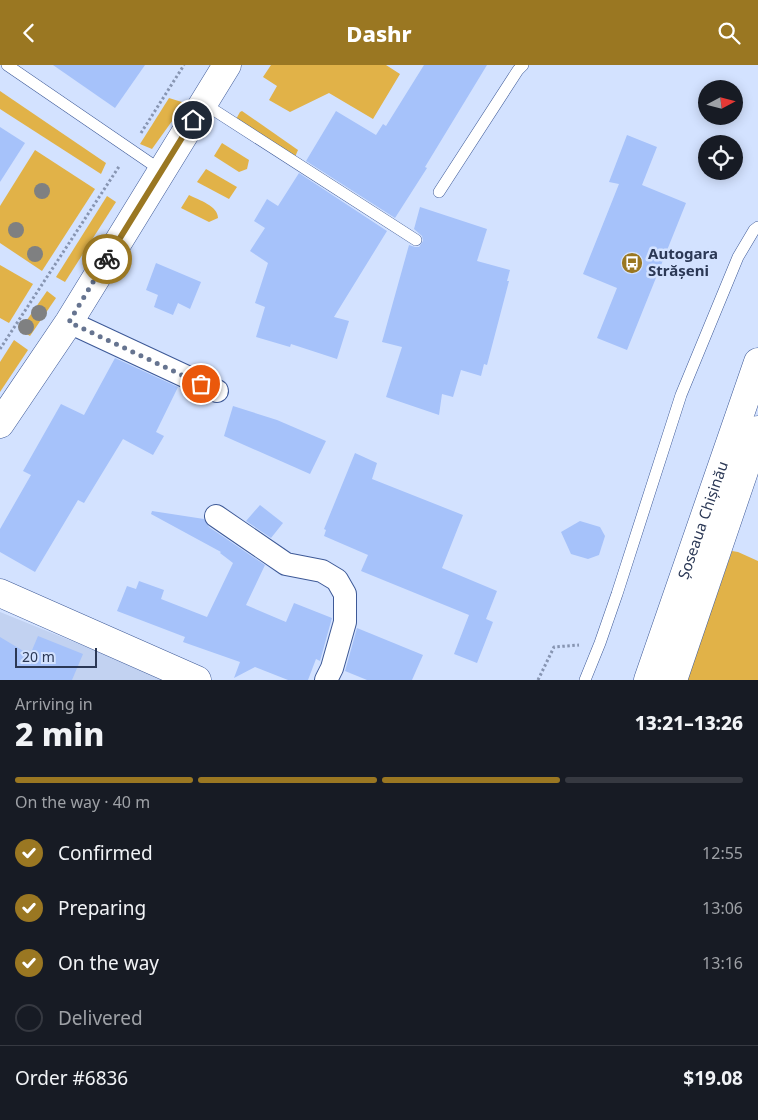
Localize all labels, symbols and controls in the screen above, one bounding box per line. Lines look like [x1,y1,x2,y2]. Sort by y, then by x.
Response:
text: Dashr [346,18,412,48]
icon: back [15,19,43,47]
icon: search [715,19,743,47]
north arrow [698,80,742,125]
map controls [698,80,743,180]
pin [172,99,214,141]
icon: home [179,106,207,134]
button: locate [698,135,743,180]
courier [82,234,132,284]
place label: Autogara Strășeni [648,243,718,280]
icon: bike [93,245,121,273]
bus stop icon: Autogara Strășeni [620,251,644,275]
pin [180,363,222,405]
icon: bag [187,370,215,398]
street label: Șoseaua Chișinău [673,458,732,582]
scale bar [15,645,98,668]
text: 20 m [22,647,55,666]
text: Arriving in [15,693,93,715]
text: 13:21–13:26 [635,710,743,736]
text: 2 min [15,712,104,755]
text: On the way · 40 m [15,791,150,813]
icon: check [15,839,43,867]
text: Confirmed [58,840,153,866]
text: 12:55 [702,842,743,864]
icon: check [15,894,43,922]
text: Preparing [58,895,146,921]
text: 13:06 [702,897,743,919]
icon: check [15,949,43,977]
text: On the way [58,950,159,976]
text: 13:16 [702,952,743,974]
text: Delivered [58,1005,143,1031]
text: Order #6836 [15,1065,128,1091]
text: $19.08 [683,1065,743,1091]

